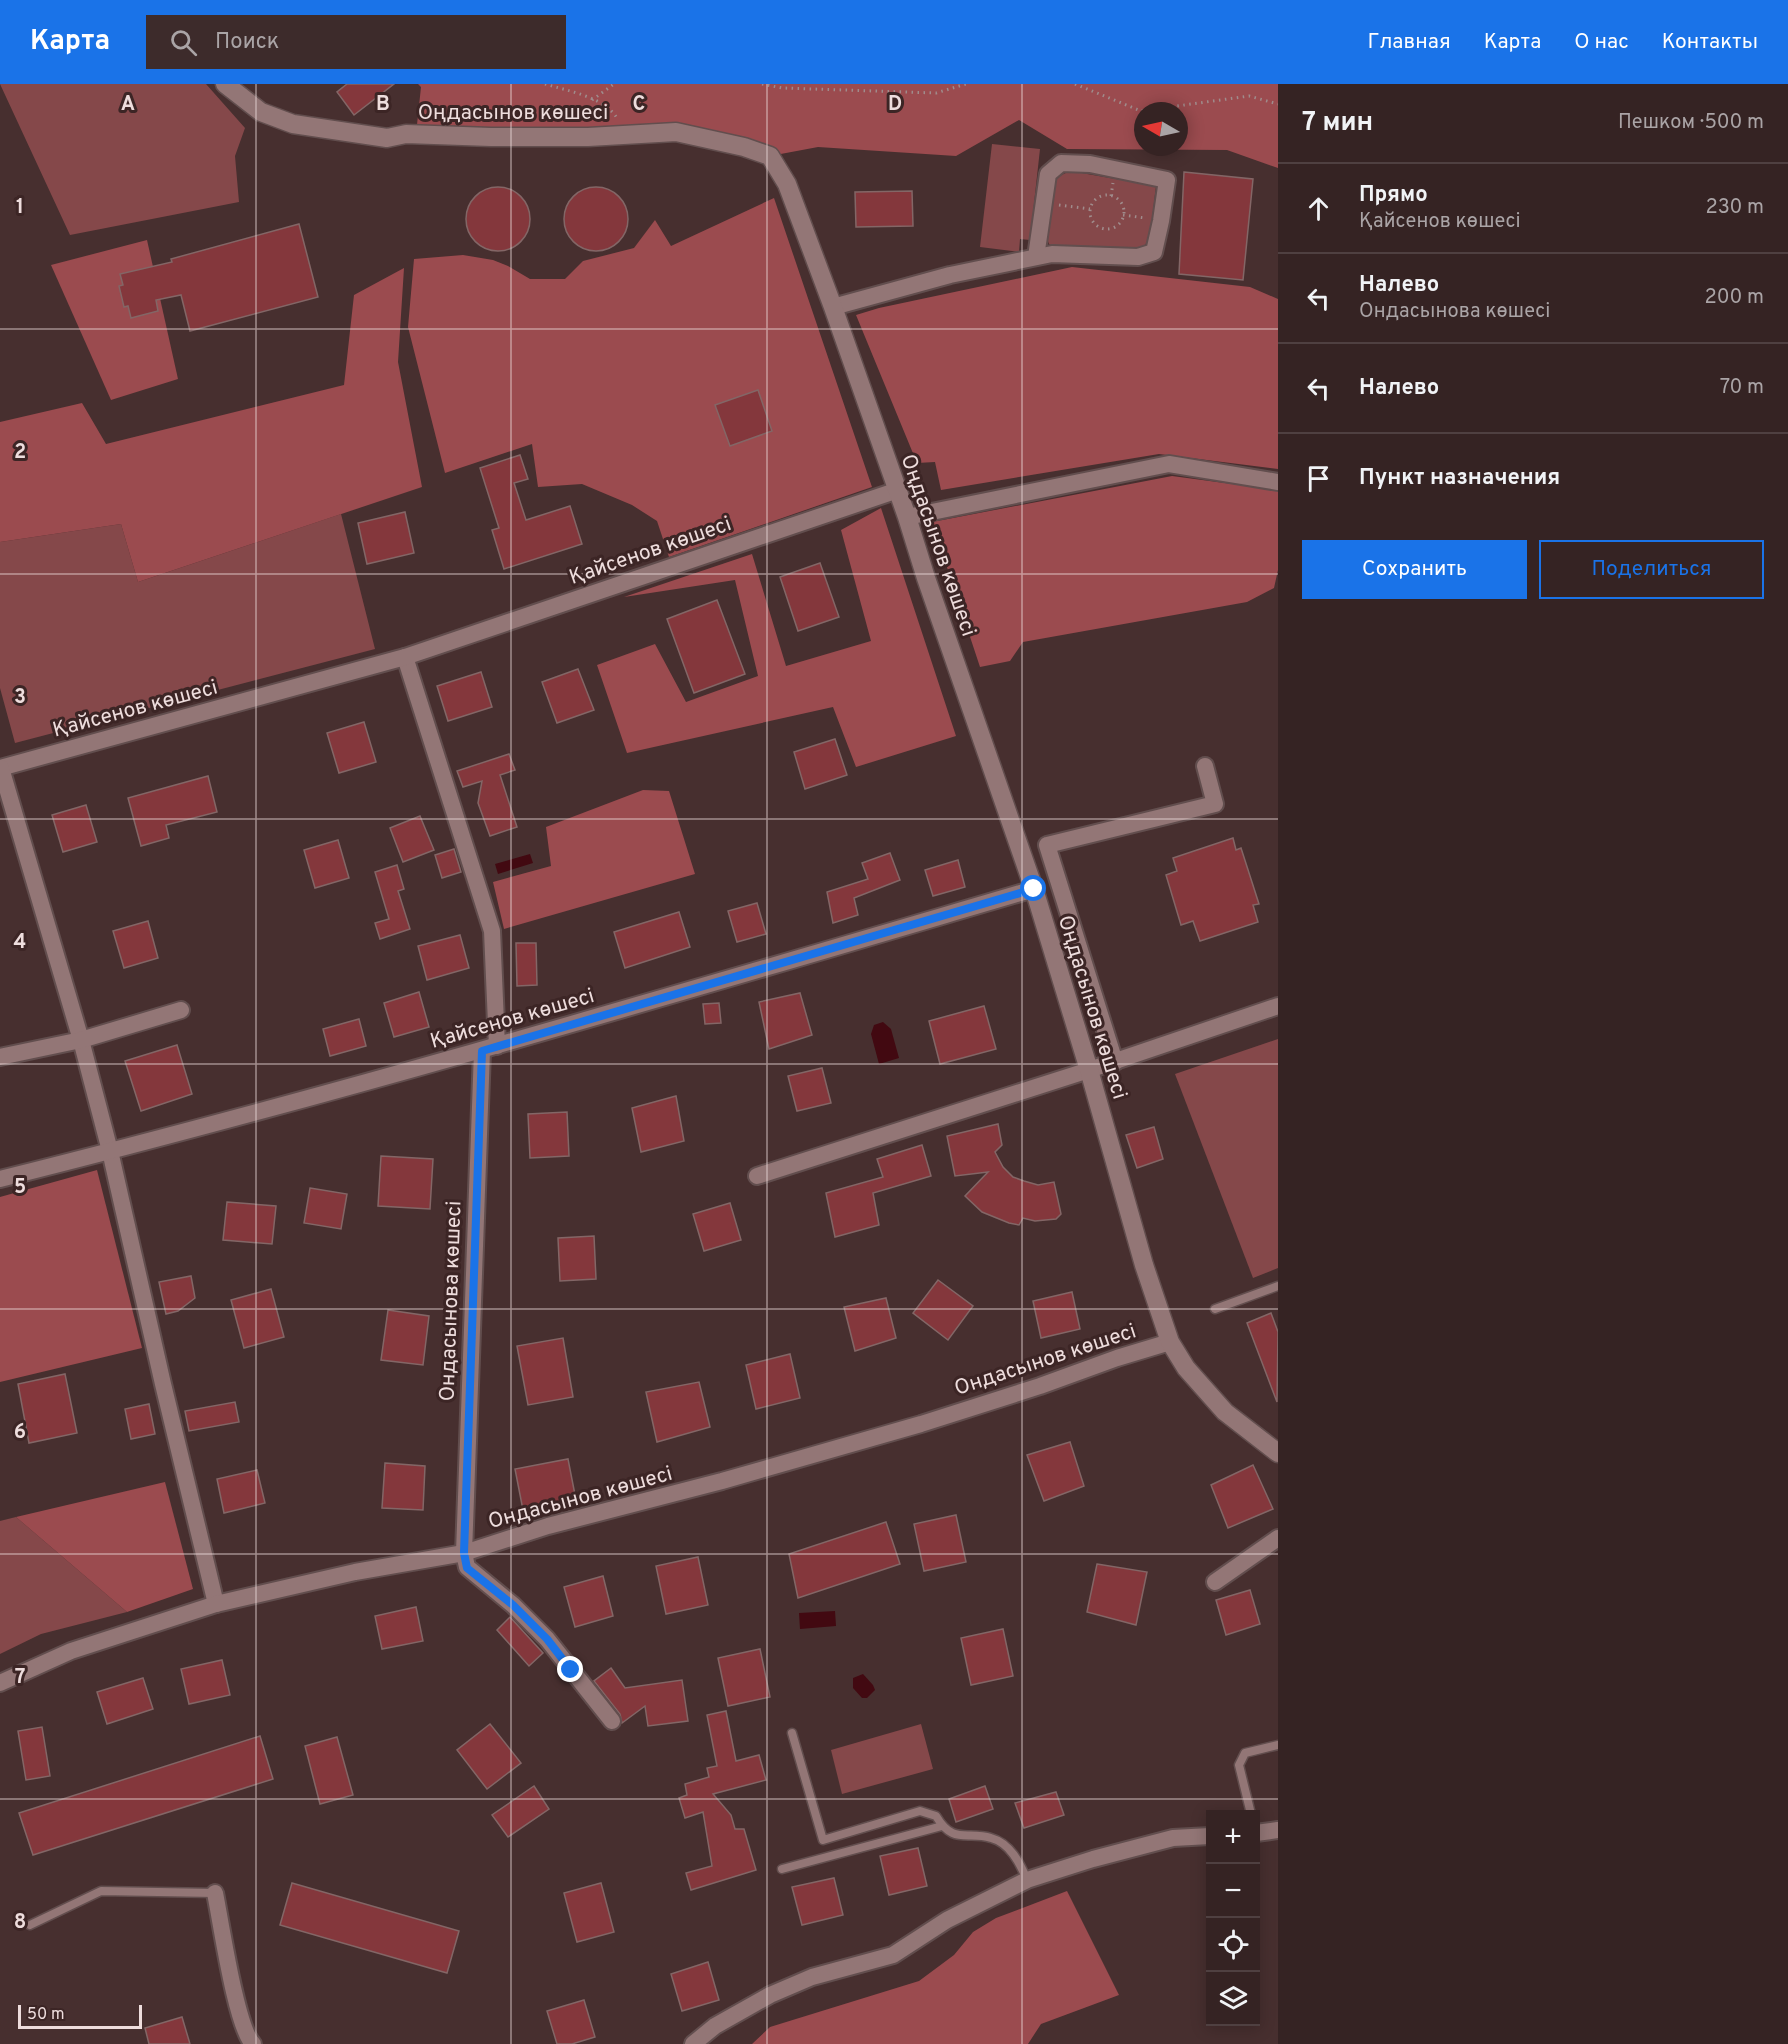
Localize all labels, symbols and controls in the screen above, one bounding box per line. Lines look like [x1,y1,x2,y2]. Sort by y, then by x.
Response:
search box [146,15,566,69]
text: Карта [30,24,110,60]
icon: search [167,26,200,59]
text: Поиск [215,29,279,56]
text: Главная [1367,29,1451,56]
text: Карта [1484,29,1541,56]
text: О нас [1574,29,1629,56]
text: Контакты [1662,29,1758,56]
text: A [121,92,135,118]
text: B [376,92,390,118]
text: C [633,92,645,118]
text: D [888,92,902,118]
street label: Оңдасынов көшесі [418,100,608,127]
north arrow [1134,102,1188,156]
text: 7 мин [1302,107,1373,140]
text: Пешком · 500 m [1618,110,1764,136]
text: Прямо [1359,182,1428,209]
icon: ahead [1302,192,1335,225]
text: 1 [16,195,24,221]
text: 230 m [1705,195,1764,221]
text: Қайсенов көшесі [1359,209,1521,235]
text: Налево [1359,272,1439,299]
icon: left [1302,282,1335,315]
text: 200 m [1705,285,1764,311]
text: Ондасынова көшесі [1359,299,1550,325]
icon: left [1302,372,1335,405]
text: Налево [1359,375,1439,402]
text: 70 m [1720,375,1764,401]
text: 2 [14,440,26,466]
street label: Оңдасынов көшесі [894,451,981,640]
icon: arrive [1302,462,1335,495]
text: Пункт назначения [1359,465,1560,492]
street label: Қайсенов көшесі [566,511,735,592]
button: Сохранить [1302,540,1527,599]
button: Поделиться [1539,540,1764,599]
street label: Қайсенов көшесі [50,674,221,744]
text: 3 [14,685,26,711]
route start [1020,875,1046,901]
street label: Оңдасынов көшесі [1051,912,1132,1103]
text: 4 [14,930,26,956]
street label: Қайсенов көшесі [427,983,598,1056]
text: 5 [14,1175,26,1201]
street label: Ондасынова көшесі [435,1200,468,1402]
street label: Ондасынов көшесі [951,1318,1140,1403]
text: 6 [14,1420,26,1446]
street label: Ондасынов көшесі [485,1461,675,1536]
route end [557,1656,583,1682]
text: 7 [15,1665,25,1691]
map controls [1206,1810,1260,2026]
button: + [1206,1810,1260,1864]
button: − [1206,1864,1260,1918]
text: 8 [14,1910,26,1936]
button: locate [1206,1918,1260,1972]
button: layers [1206,1972,1260,2026]
scale bar [18,2002,142,2030]
text: 50 m [27,2005,65,2025]

